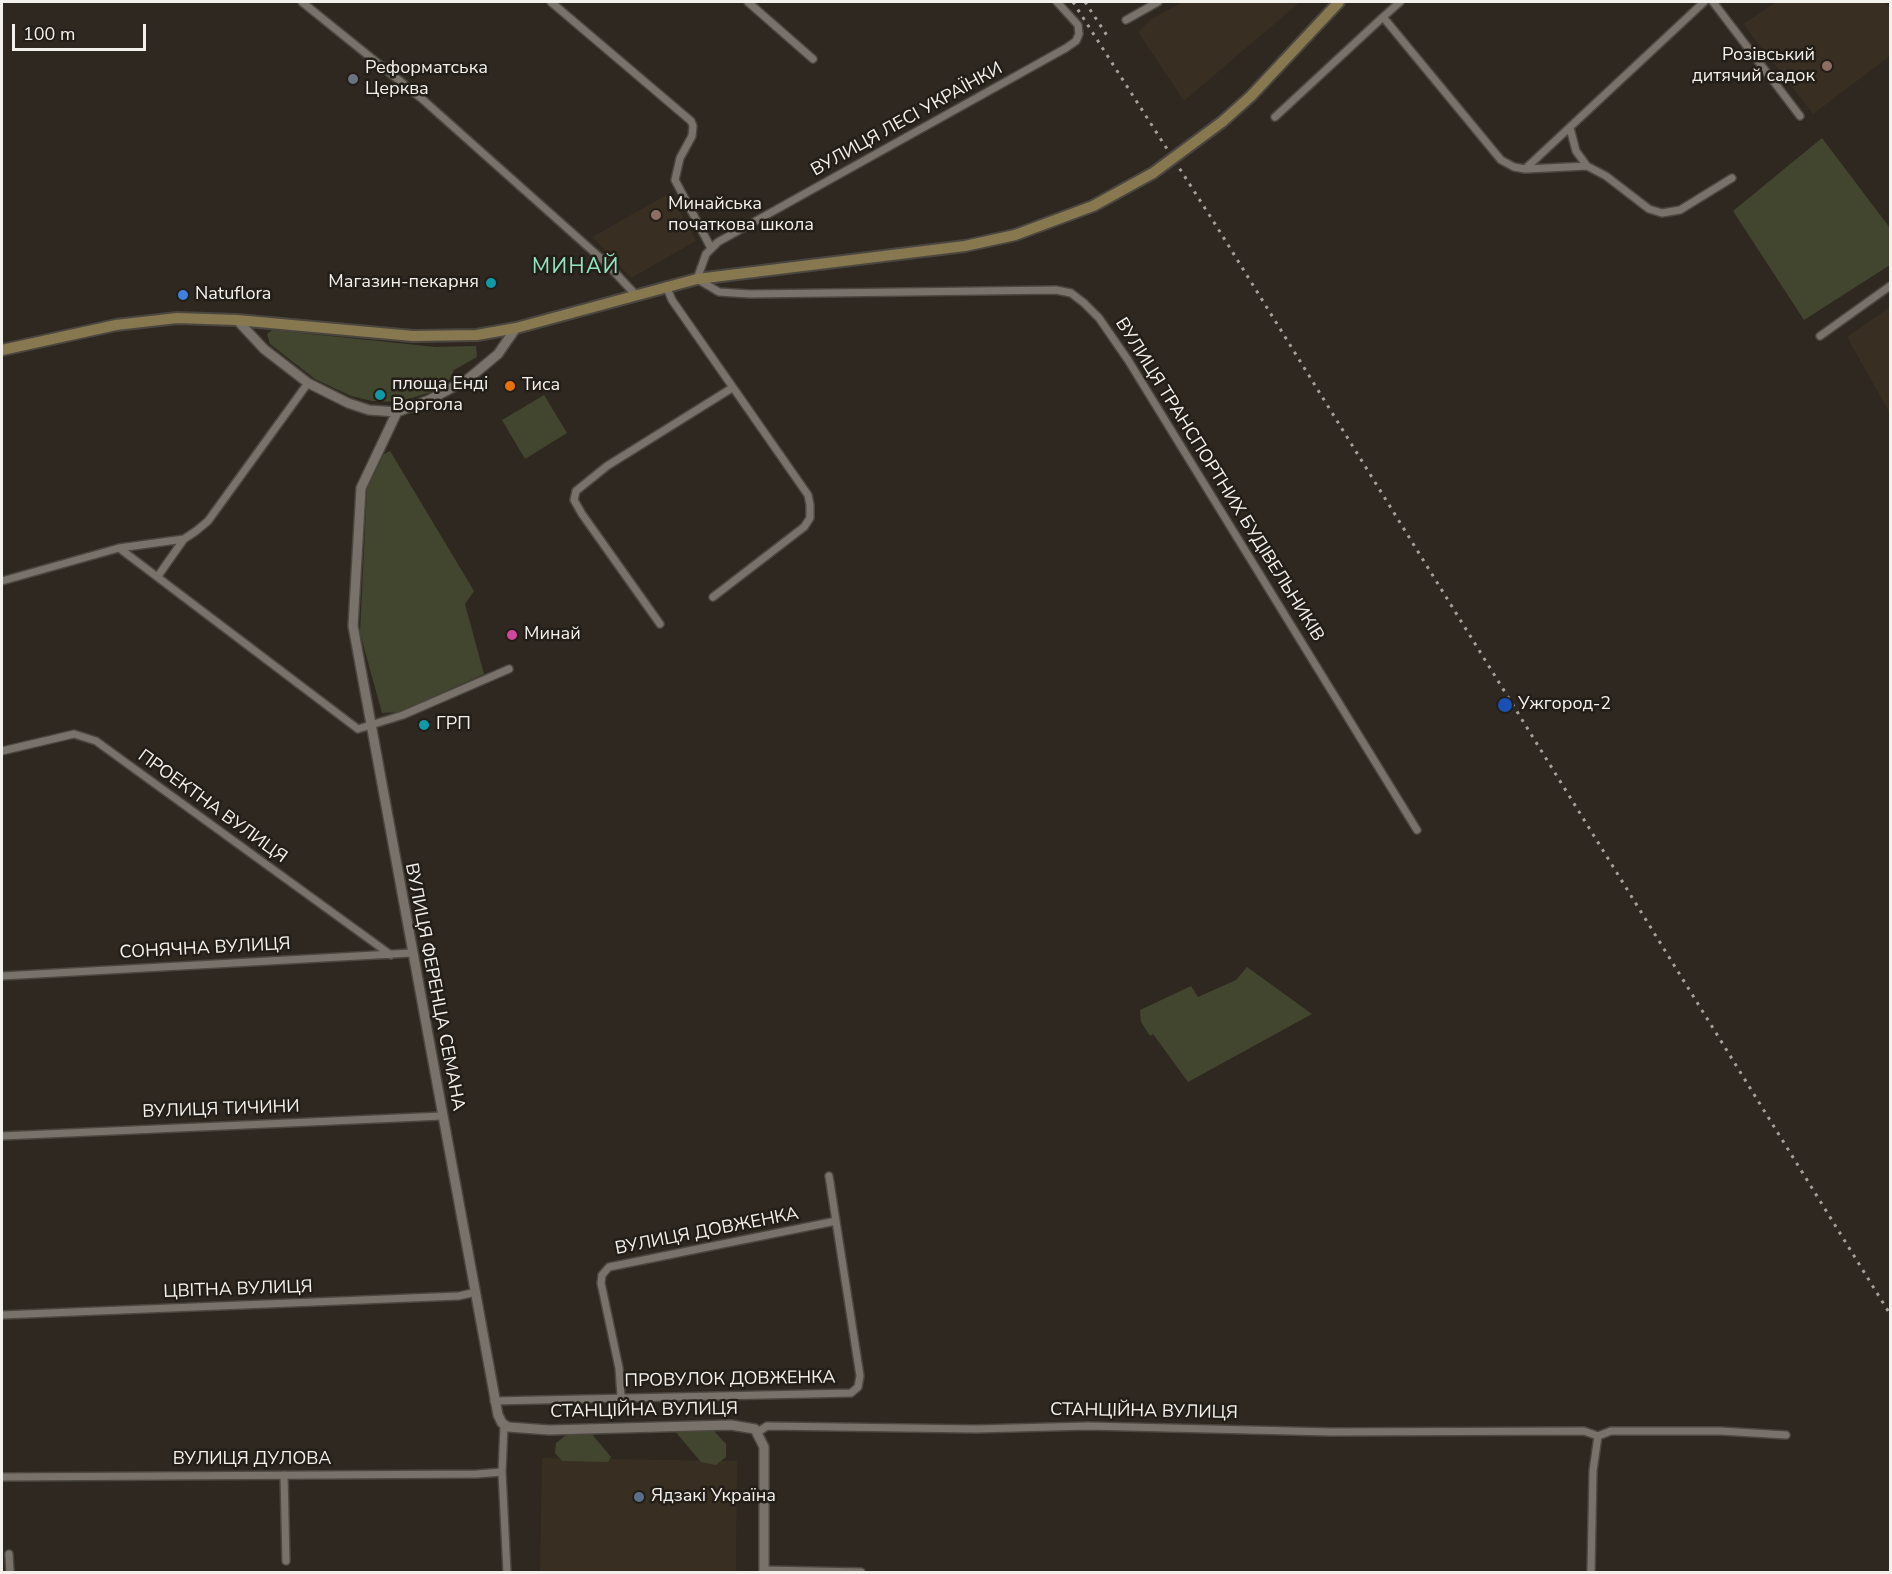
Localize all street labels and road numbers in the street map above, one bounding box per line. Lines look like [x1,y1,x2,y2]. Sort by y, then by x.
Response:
street label: ВУЛИЦЯ ЛЕСІ УКРАЇНКИ [808,58,1006,182]
street label: ВУЛИЦЯ ТРАНСПОРТНИХ БУДІВЕЛЬНИКІВ [1110,314,1328,646]
street label: ПРОЕКТНА ВУЛИЦЯ [133,746,291,868]
street label: ВУЛИЦЯ ФЕРЕНЦА СЕМАНА [399,861,469,1113]
street label: СОНЯЧНА ВУЛИЦЯ [119,934,291,964]
street label: ВУЛИЦЯ ТИЧИНИ [142,1096,300,1124]
street label: ВУЛИЦЯ ДОВЖЕНКА [613,1204,801,1260]
street label: ЦВІТНА ВУЛИЦЯ [163,1277,313,1303]
street label: ПРОВУЛОК ДОВЖЕНКА [624,1367,836,1393]
street label: СТАНЦІЙНА ВУЛИЦЯ [550,1399,738,1423]
street label: СТАНЦІЙНА ВУЛИЦЯ [1050,1400,1238,1424]
street label: ВУЛИЦЯ ДУЛОВА [173,1449,331,1471]

